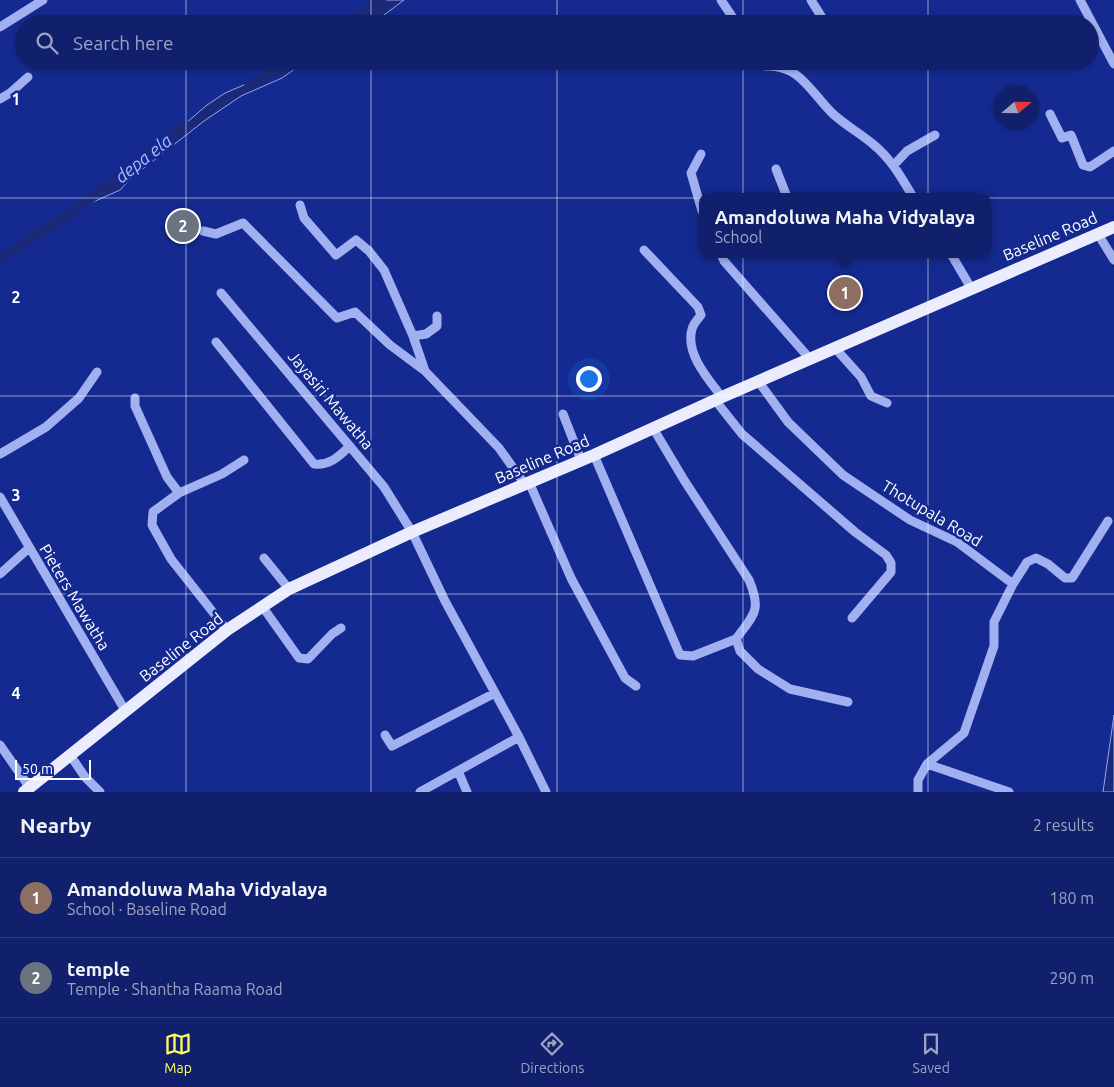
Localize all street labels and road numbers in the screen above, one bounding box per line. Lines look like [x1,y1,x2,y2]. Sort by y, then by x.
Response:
street label: Baseline Road [1000,208,1100,264]
street label: Jayasiri Mawatha [285,347,377,453]
street label: Baseline Road [492,431,592,487]
street label: Thotupala Road [879,476,985,550]
street label: Pieters Mawatha [36,541,114,653]
street label: Baseline Road [136,609,226,685]

